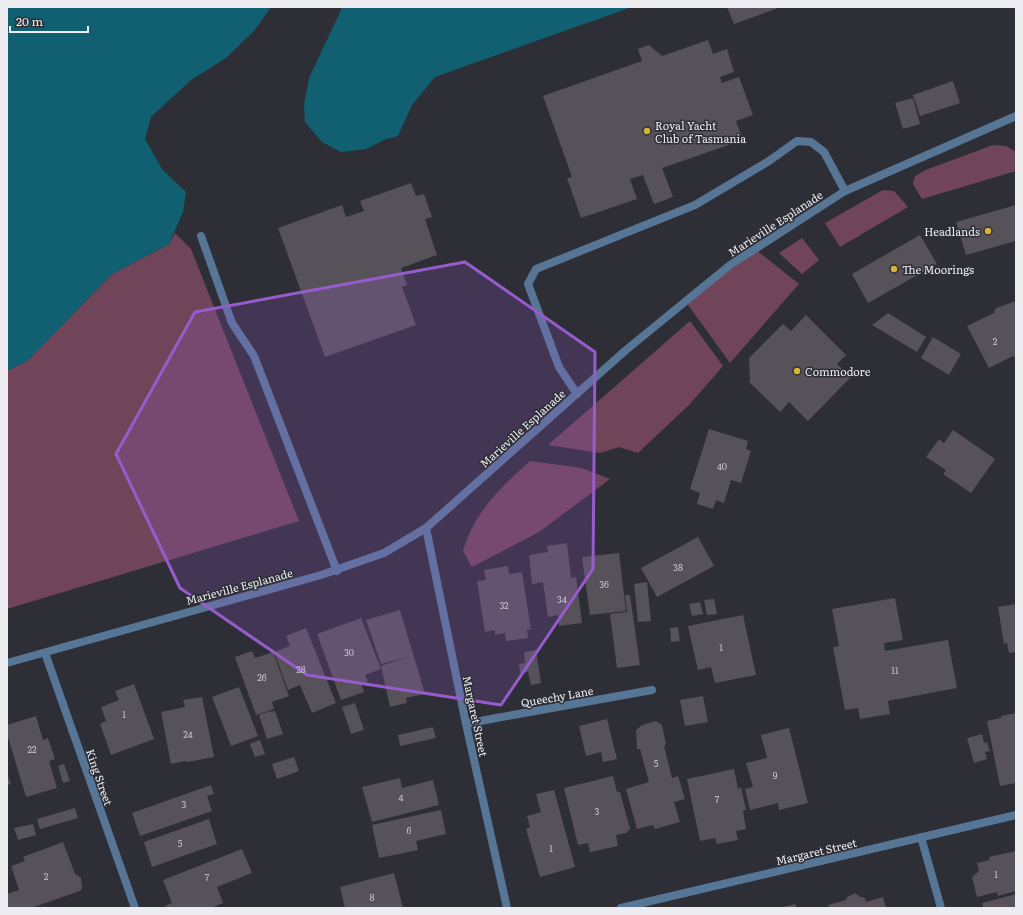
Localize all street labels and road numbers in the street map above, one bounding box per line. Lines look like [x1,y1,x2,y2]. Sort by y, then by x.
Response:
street label: Marieville Esplanade [725,186,826,260]
street label: Marieville Esplanade [476,385,568,471]
street label: Marieville Esplanade [184,564,294,608]
street label: Margaret Street [460,674,493,759]
street label: Queechy Lane [520,682,595,710]
street label: King Street [83,746,117,808]
street label: Margaret Street [774,834,858,868]

